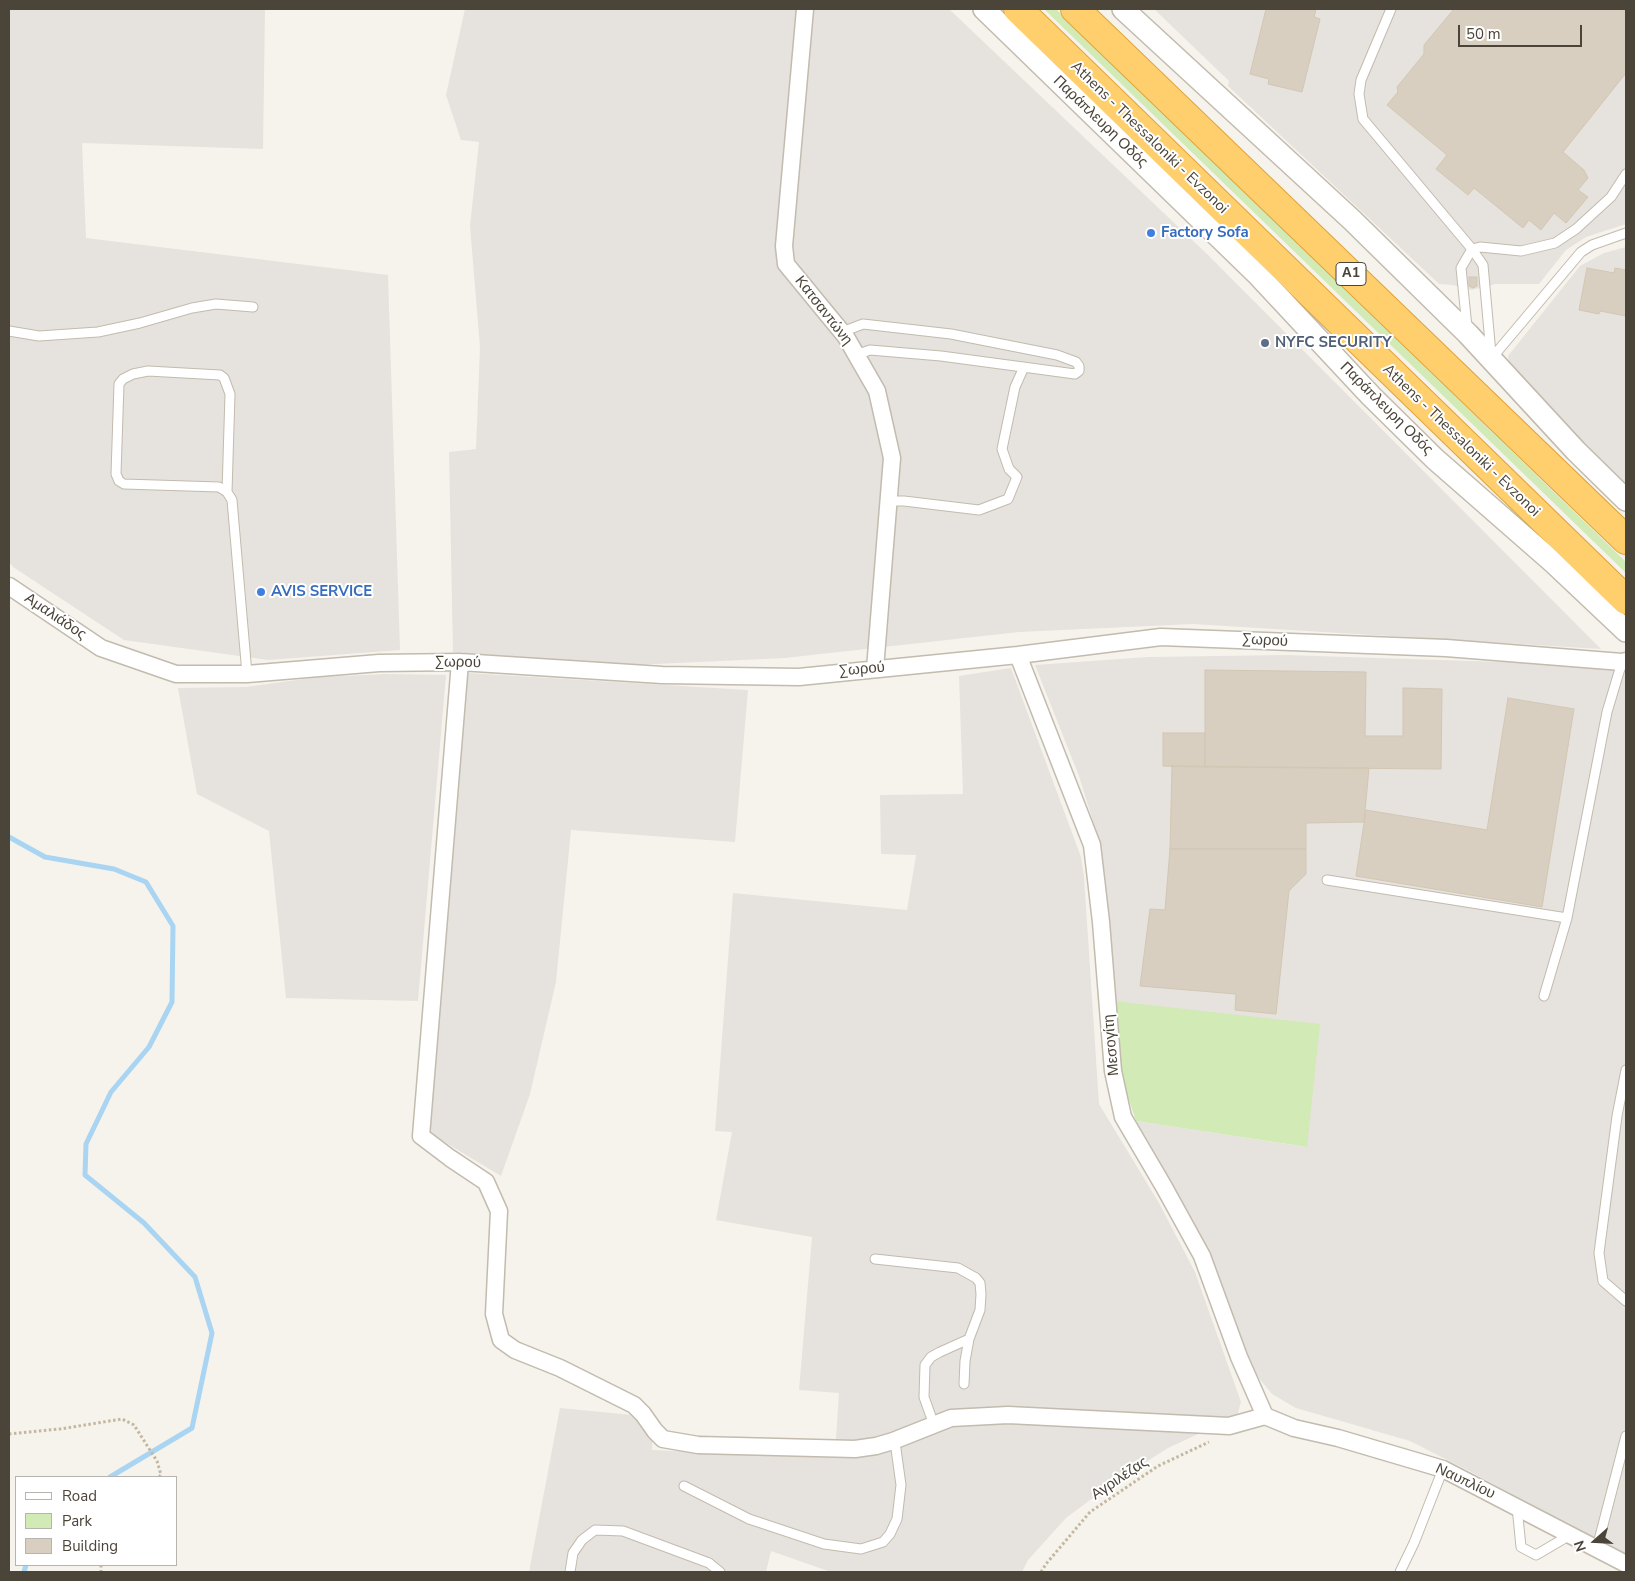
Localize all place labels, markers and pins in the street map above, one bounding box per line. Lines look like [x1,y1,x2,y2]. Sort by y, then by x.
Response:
place label: Factory Sofa [1161,224,1249,242]
marker: Factory Sofa [1145,227,1157,239]
place label: NYFC SECURITY [1275,334,1391,352]
marker: NYFC SECURITY [1259,337,1271,349]
place label: AVIS SERVICE [271,583,372,601]
marker: AVIS SERVICE [255,586,267,598]

